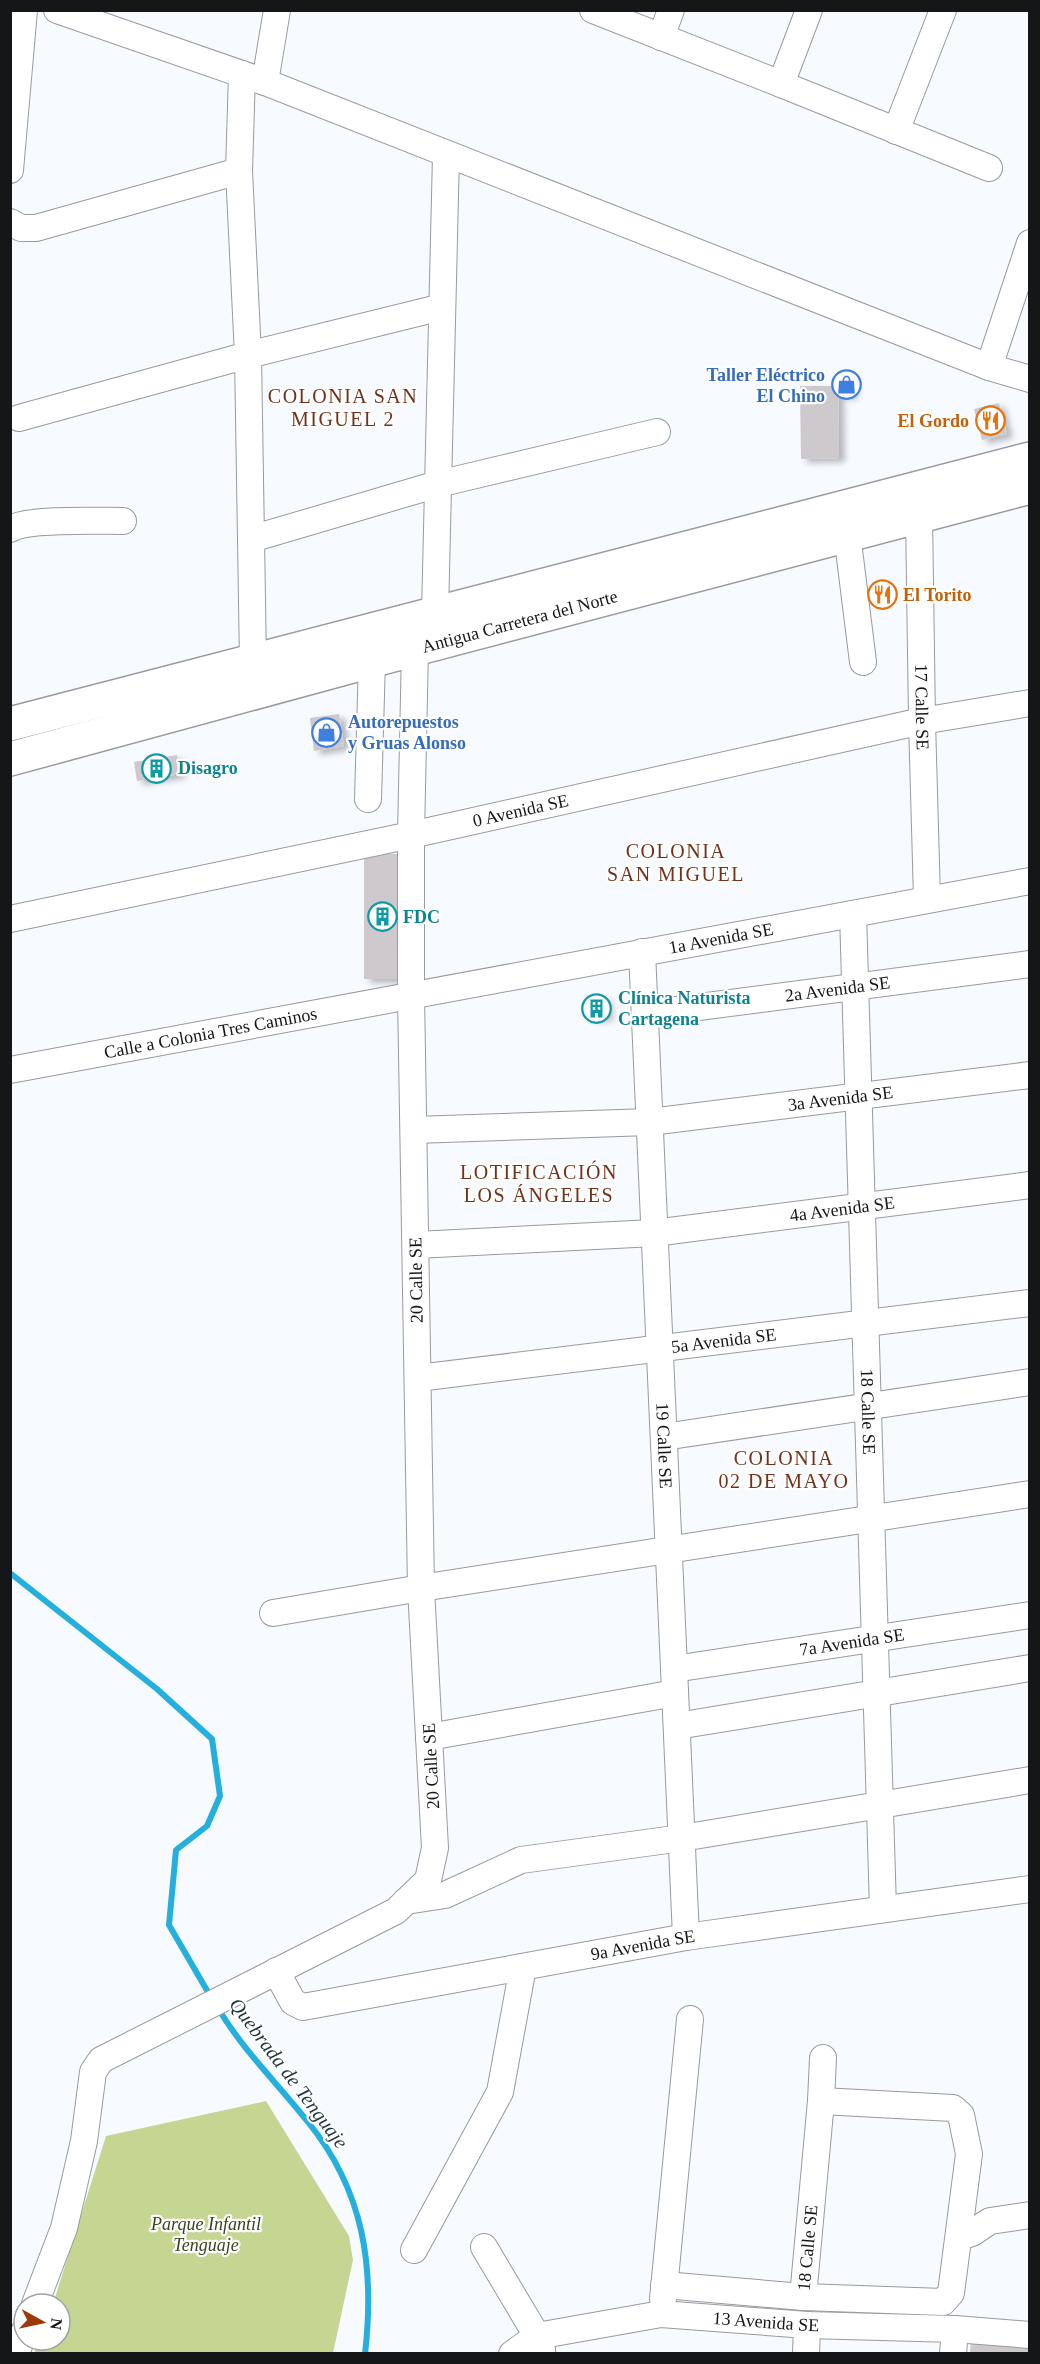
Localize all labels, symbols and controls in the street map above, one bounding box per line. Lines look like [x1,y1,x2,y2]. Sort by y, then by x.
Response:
place label: Taller Eléctrico El Chino [707,365,825,406]
shop icon: Taller Eléctrico El Chino [830,369,862,401]
district label: COLONIA SAN MIGUEL 2 [268,385,418,430]
restaurant icon: El Gordo [974,405,1006,437]
place label: El Gordo [897,411,969,431]
restaurant icon: El Torito [866,579,898,611]
place label: El Torito [903,585,972,605]
street label: Antigua Carretera del Norte [420,586,620,657]
street label: 17 Calle SE [911,664,933,750]
place label: Autorepuestos y Gruas Alonso [348,712,466,753]
shop icon: Autorepuestos y Gruas Alonso [311,716,343,748]
building icon: Disagro [141,752,173,784]
place label: Disagro [178,758,238,778]
street label: 0 Avenida SE [471,790,570,831]
district label: COLONIA SAN MIGUEL [607,840,745,885]
building icon: FDC [366,901,398,933]
place label: FDC [403,907,440,927]
street label: 1a Avenida SE [667,919,775,958]
street label: 2a Avenida SE [784,972,891,1006]
place label: Clínica Naturista Cartagena [618,988,751,1029]
building icon: Clínica Naturista Cartagena [581,992,613,1024]
street label: Calle a Colonia Tres Caminos [102,1003,319,1062]
street label: 3a Avenida SE [787,1082,894,1115]
district label: LOTIFICACIÓN LOS ÁNGELES [460,1160,618,1206]
street label: 4a Avenida SE [788,1192,896,1226]
street label: 20 Calle SE [405,1237,427,1323]
street label: 5a Avenida SE [670,1324,777,1357]
street label: 18 Calle SE [857,1368,879,1455]
street label: 19 Calle SE [652,1402,676,1489]
district label: COLONIA 02 DE MAYO [719,1447,849,1492]
street label: 7a Avenida SE [798,1624,906,1660]
street label: 20 Calle SE [419,1723,443,1809]
street label: 9a Avenida SE [589,1926,696,1964]
water label: Quebrada de Tenguaje [224,1993,353,2153]
street label: 18 Calle SE [794,2204,821,2291]
park label: Parque Infantil Tenguaje [150,2214,261,2255]
north arrow [12,2292,72,2352]
street label: 13 Avenida SE [712,2308,819,2335]
text: N [47,2317,66,2331]

